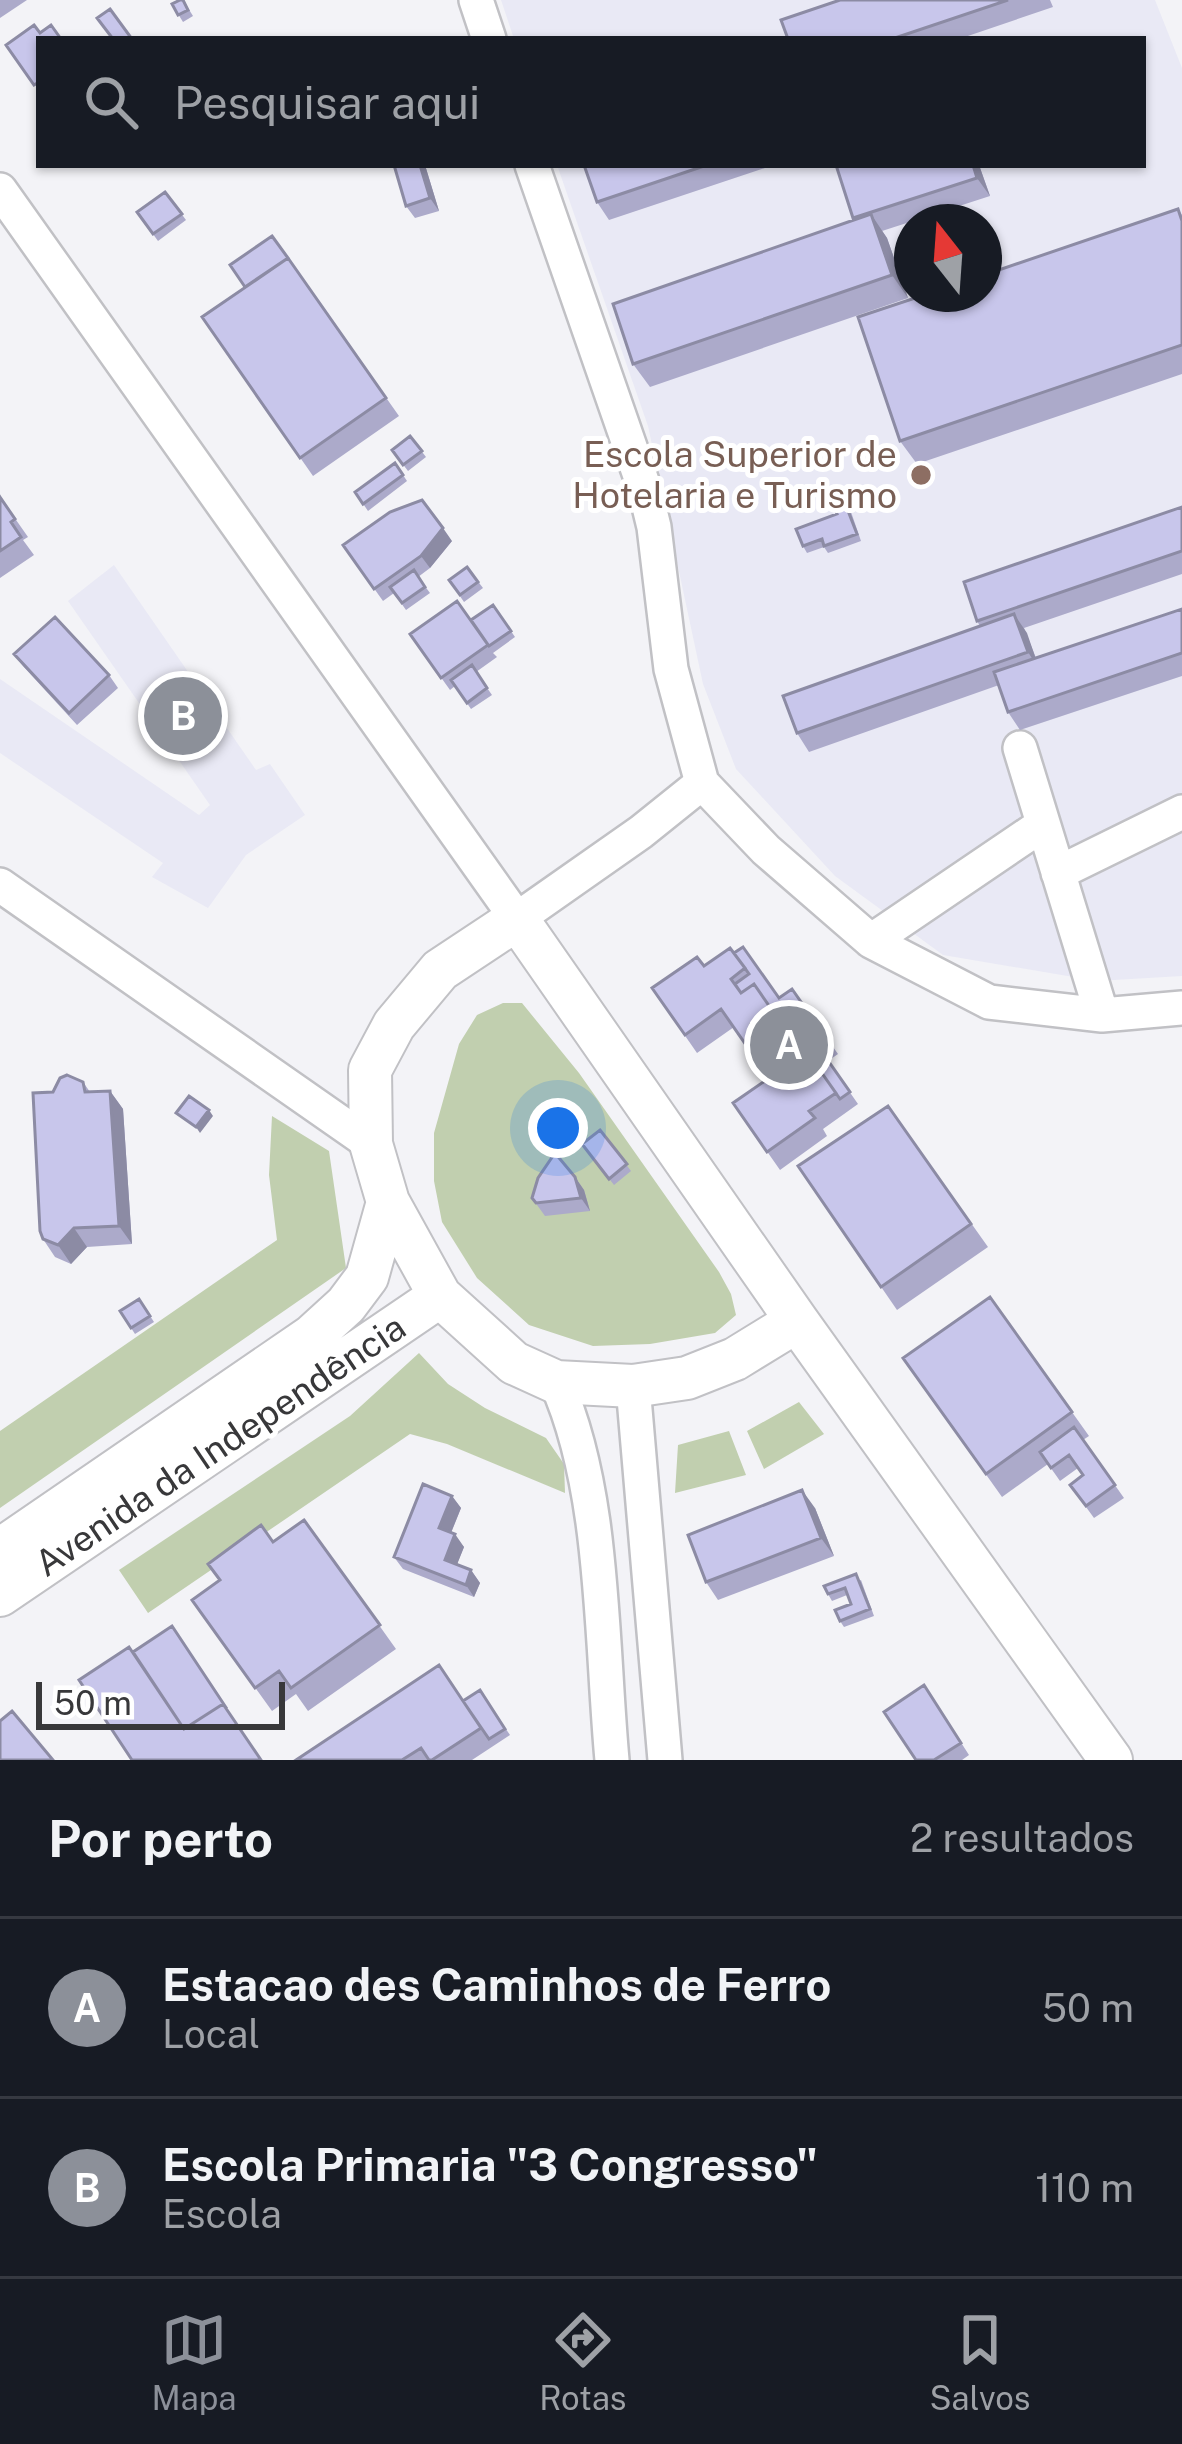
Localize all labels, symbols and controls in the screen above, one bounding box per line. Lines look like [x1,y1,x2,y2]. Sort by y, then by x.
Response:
search box [36,36,1146,168]
icon: search [78,69,144,135]
text: Pesquisar aqui [174,76,480,129]
north arrow [894,204,1002,312]
place label: Escola Superior de Hotelaria e Turismo [572,433,897,516]
marker: Escola Superior de Hotelaria e Turismo [908,462,934,488]
pin: B [144,671,222,761]
pin: A [750,1000,828,1090]
your location [528,1098,588,1158]
street label: Avenida da Independência [27,1305,413,1585]
scale bar [36,1676,285,1729]
text: 50 m [54,1684,132,1722]
text: Por perto [48,1809,273,1868]
text: 2 resultados [910,1815,1134,1861]
text: Estacao des Caminhos de Ferro [162,1958,831,2011]
text: A [73,1985,101,2031]
text: 50 m [1042,1985,1134,2031]
text: Local [162,2011,260,2057]
text: Escola Primaria "3 Congresso" [162,2138,818,2191]
text: B [74,2165,100,2211]
text: 110 m [1035,2165,1134,2211]
text: Escola [162,2191,282,2237]
tab: Mapa [151,2307,236,2417]
tab: Rotas [539,2307,627,2417]
tab: Salvos [929,2307,1031,2417]

